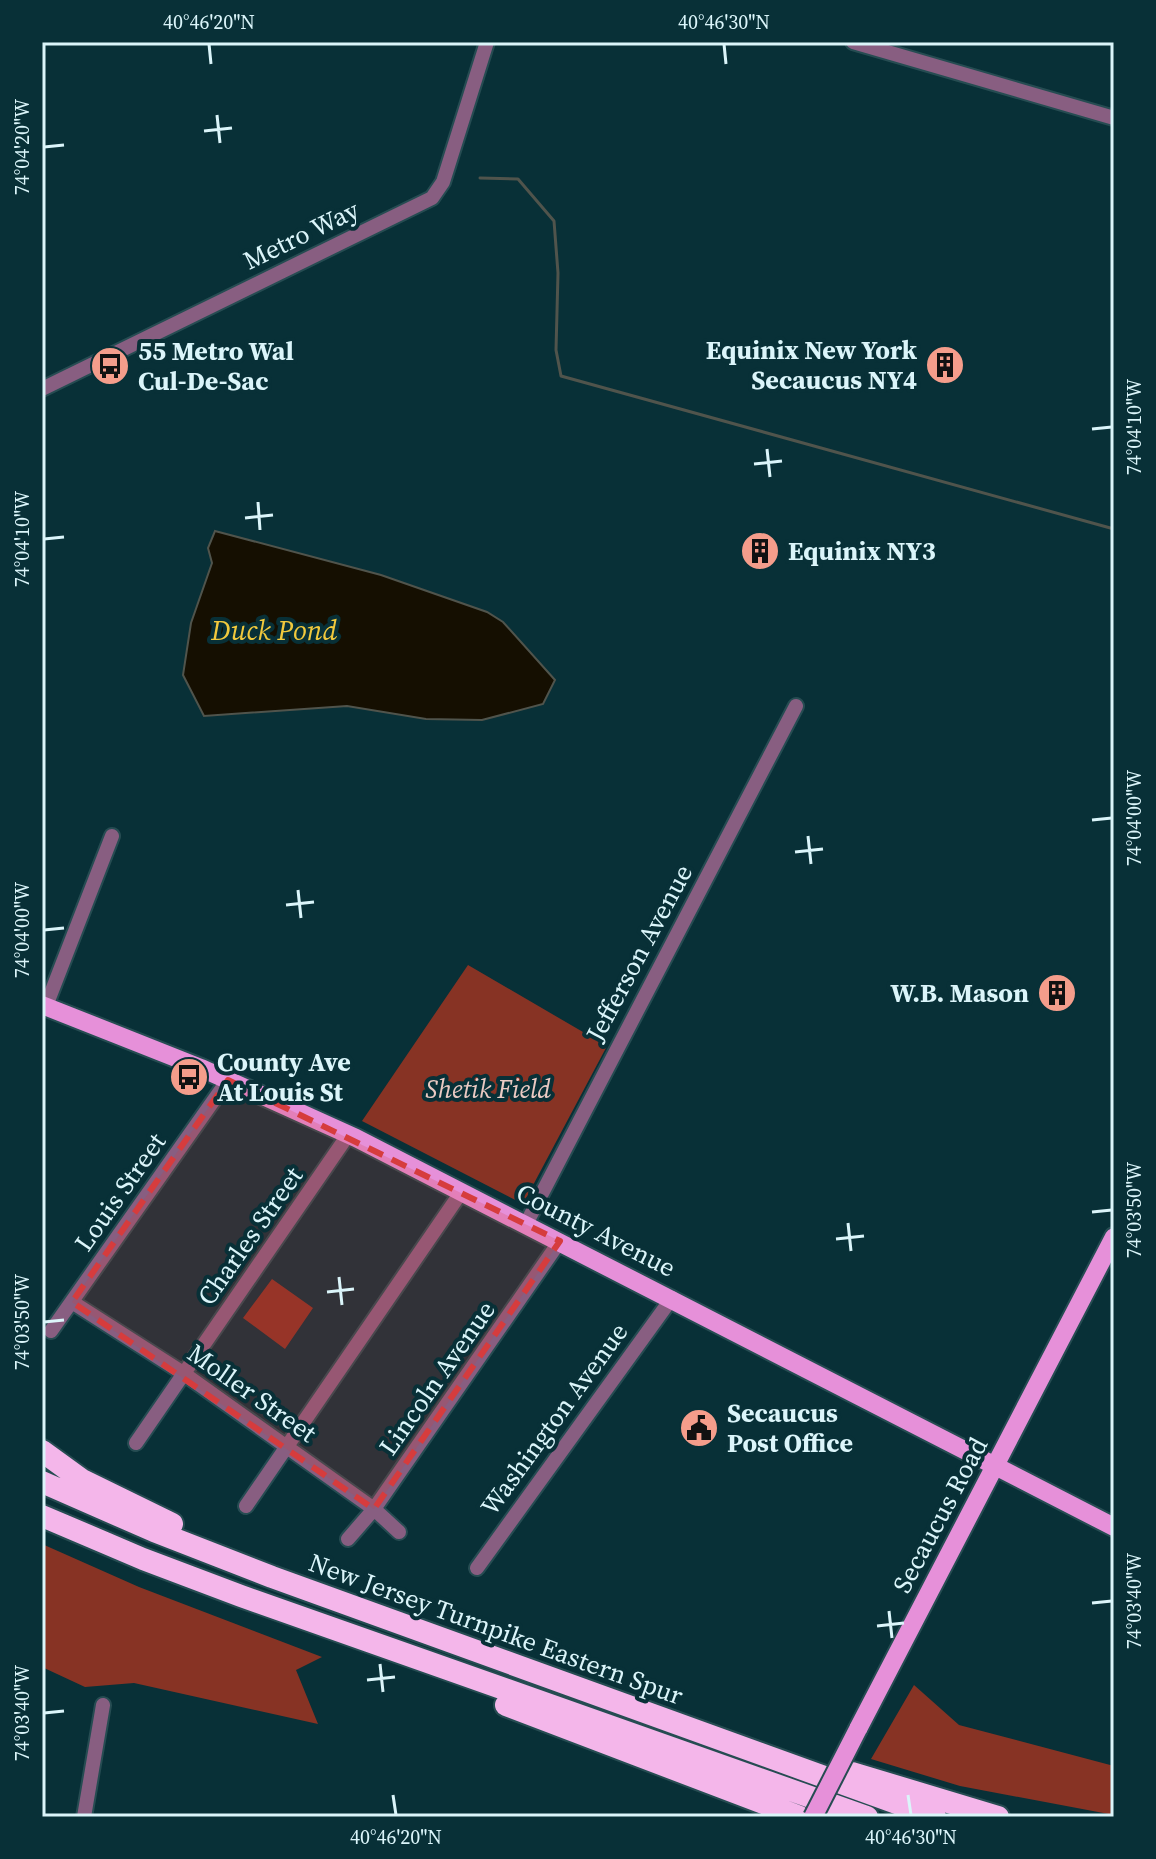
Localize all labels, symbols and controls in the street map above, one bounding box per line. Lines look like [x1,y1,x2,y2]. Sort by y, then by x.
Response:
text: 40°46'20"N [163,8,255,36]
text: 40°46'30"N [678,8,770,36]
text: 74°04'20"W [8,98,36,195]
street label: Metro Way [237,191,365,278]
place label: Equinix New York Secaucus NY4 [706,332,917,398]
place label: 55 Metro Wal Cul-De-Sac [138,333,294,399]
building icon: Equinix New York Secaucus NY4 [924,344,966,386]
bus stop icon: 55 Metro Wal Cul-De-Sac [89,345,131,387]
text: 74°04'10"W [1120,378,1148,475]
text: 74°04'10"W [8,490,36,587]
building icon: Equinix NY3 [739,530,781,572]
place label: Equinix NY3 [788,533,936,569]
water label: Duck Pond [210,611,337,649]
text: 74°04'00"W [1120,769,1148,866]
street label: Jefferson Avenue [577,858,701,1049]
text: 74°04'00"W [8,881,36,978]
building icon: W.B. Mason [1036,972,1078,1014]
place label: W.B. Mason [890,975,1029,1011]
place label: County Ave At Louis St [217,1044,351,1110]
bus stop icon: County Ave At Louis St [168,1056,210,1098]
park label: Shetik Field [425,1071,551,1107]
street label: Louis Street [66,1125,174,1258]
street label: Charles Street [189,1159,311,1312]
text: 74°03'50"W [1120,1161,1148,1258]
street label: County Avenue [510,1174,682,1286]
text: 74°03'50"W [8,1273,36,1370]
street label: Lincoln Avenue [370,1294,504,1462]
street label: Washington Avenue [472,1315,636,1523]
street label: Moller Street [180,1335,324,1451]
place label: Secaucus Post Office [727,1395,853,1461]
public building icon: Secaucus Post Office [678,1407,720,1449]
street label: Secaucus Road [884,1431,996,1599]
street label: New Jersey Turnpike Eastern Spur [304,1544,688,1714]
text: 74°03'40"W [1120,1552,1148,1649]
text: 74°03'40"W [8,1664,36,1761]
text: 40°46'20"N [350,1823,442,1851]
text: 40°46'30"N [865,1823,957,1851]

